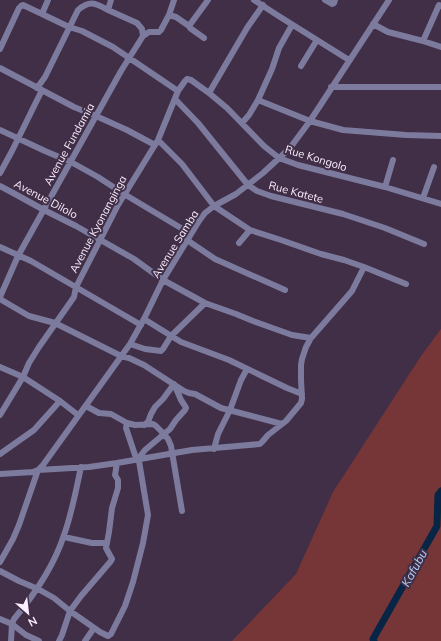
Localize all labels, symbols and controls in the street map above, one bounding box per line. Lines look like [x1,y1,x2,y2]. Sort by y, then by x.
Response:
street label: Avenue Fundamia [41,100,97,188]
street label: Rue Kongolo [283,142,349,174]
street label: Avenue Kyonanginga [66,173,130,275]
street label: Avenue Dilolo [12,176,80,222]
street label: Rue Katete [267,178,325,206]
street label: Avenue Samba [149,207,201,281]
water label: Kafubu [398,547,430,589]
north arrow [8,593,48,633]
text: N [26,614,40,630]

